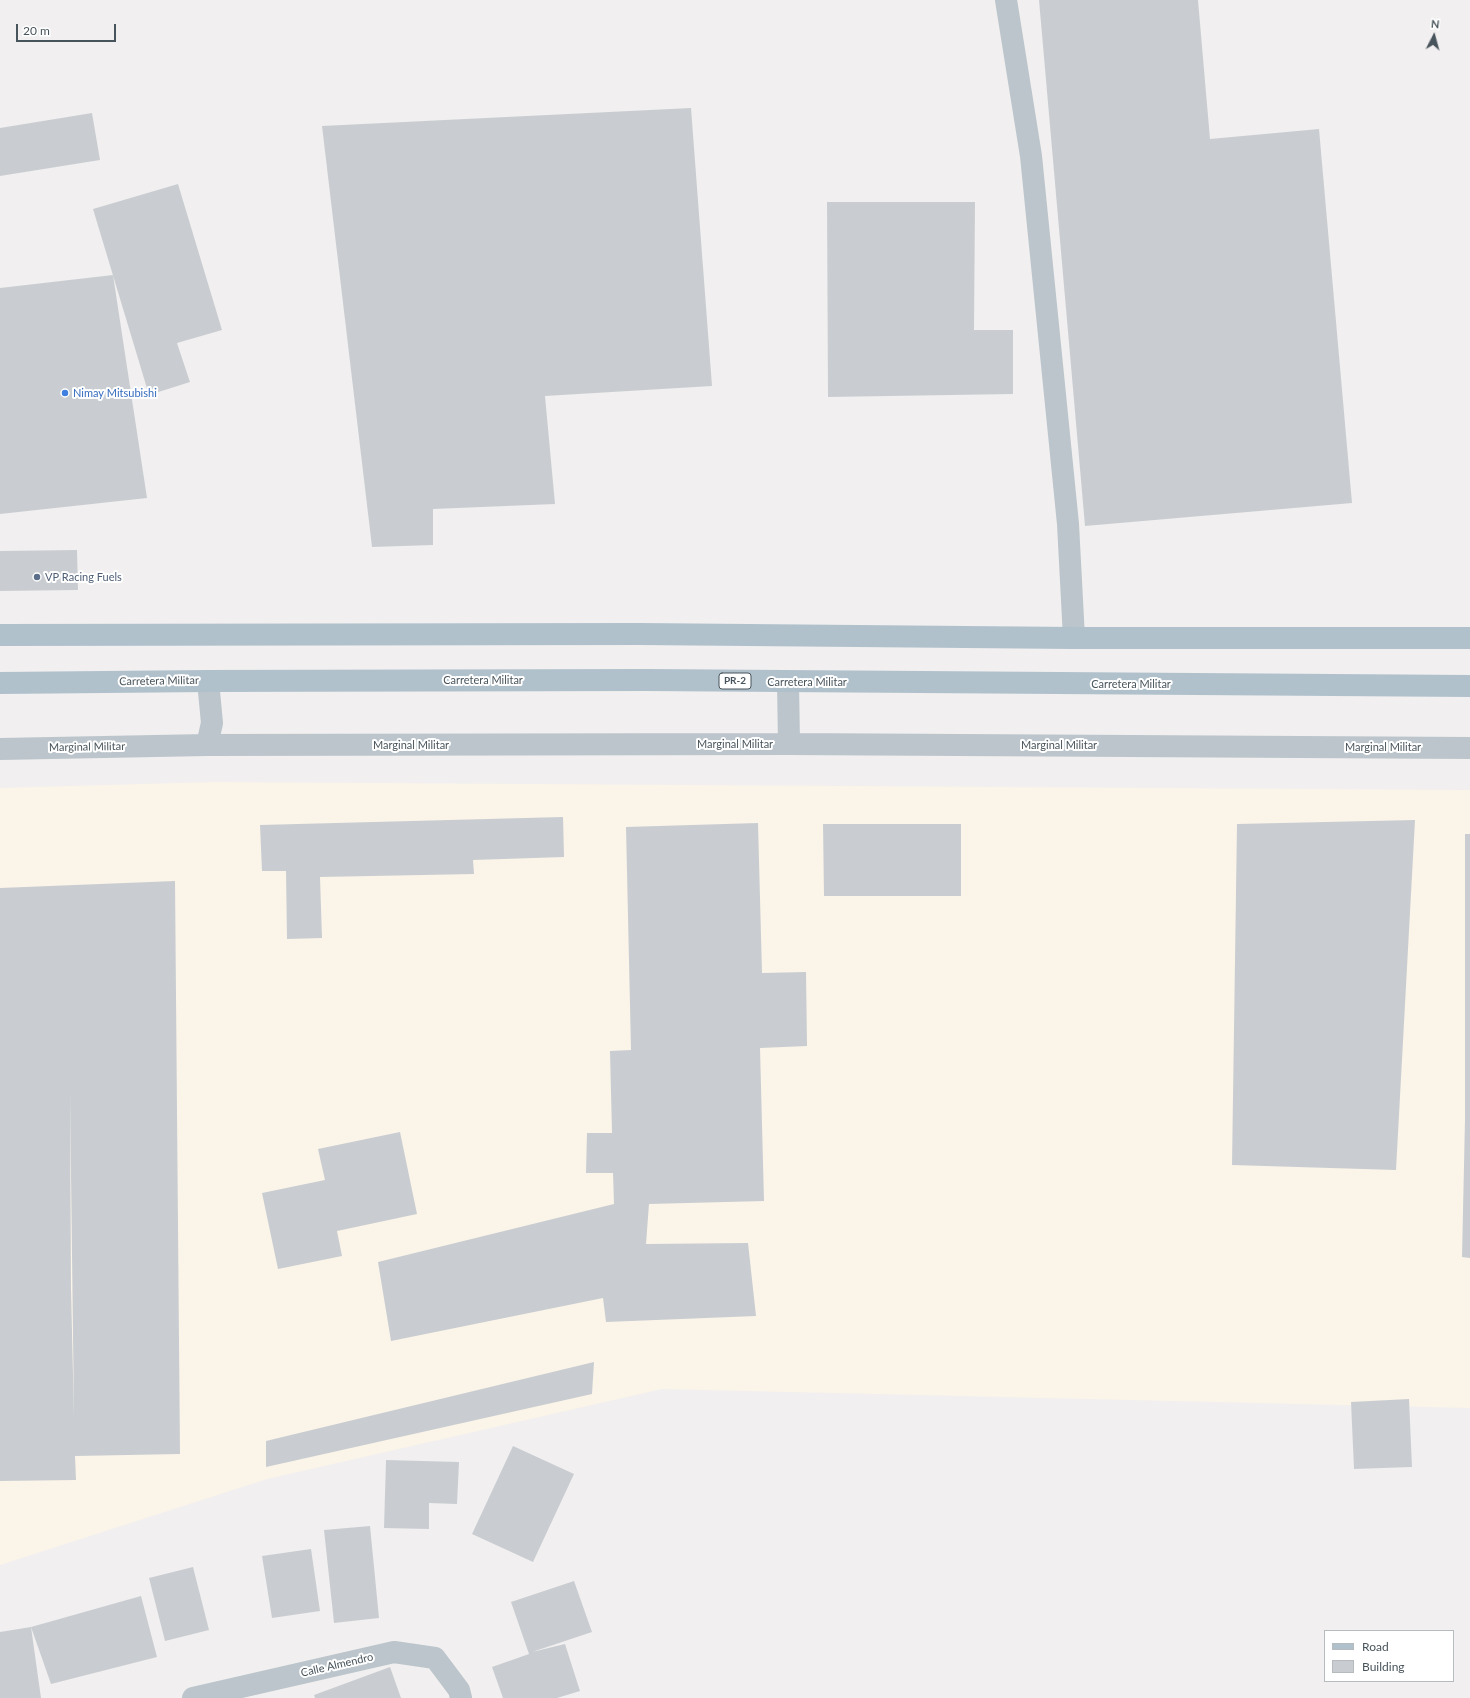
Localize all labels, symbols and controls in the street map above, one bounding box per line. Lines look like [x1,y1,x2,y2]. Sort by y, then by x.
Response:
scale bar [18,16,118,42]
north arrow [1414,16,1454,56]
text: N [1430,17,1440,30]
text: 20 m [23,23,50,38]
place label: Nimay Mitsubishi [73,386,157,400]
marker: Nimay Mitsubishi [60,388,70,398]
place label: VP Racing Fuels [45,570,122,584]
marker: VP Racing Fuels [32,572,42,582]
street label: Carretera Militar [443,673,523,687]
road number: PR-2 [719,673,751,689]
street label: Carretera Militar [119,674,199,688]
street label: Carretera Militar [767,675,847,689]
street label: Carretera Militar [1091,677,1171,691]
street label: Marginal Militar [697,737,773,751]
street label: Marginal Militar [373,738,449,752]
street label: Marginal Militar [1021,738,1097,752]
street label: Marginal Militar [49,740,125,754]
street label: Marginal Militar [1345,740,1421,754]
legend [1324,1630,1454,1682]
text: Road [1362,1639,1389,1654]
street label: Calle Almendro [300,1650,374,1680]
text: Building [1362,1659,1405,1674]

